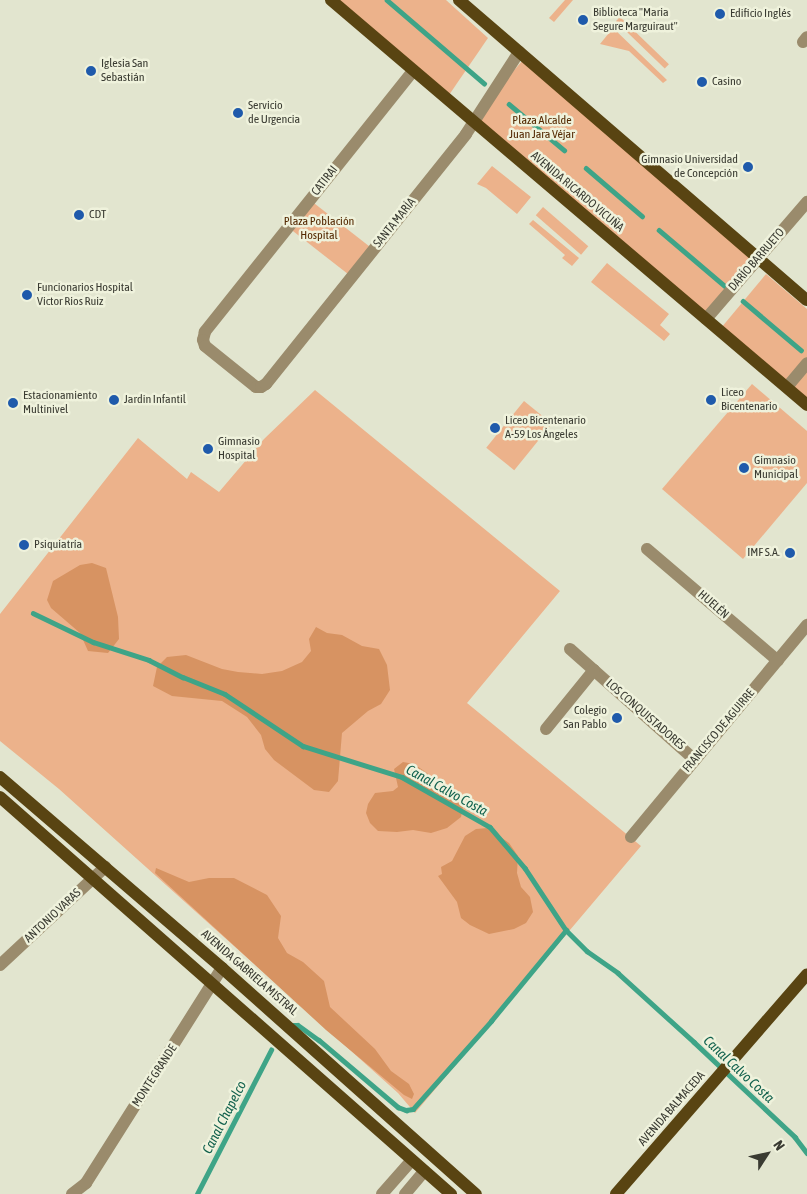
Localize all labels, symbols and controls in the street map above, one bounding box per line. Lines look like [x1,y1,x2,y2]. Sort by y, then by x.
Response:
place label: Biblioteca "Maria Segure Marguiraut" [593,6,678,34]
place label: Edificio Inglés [730,7,791,21]
marker: Edificio Inglés [714,8,726,20]
marker: Biblioteca "Maria Segure Marguiraut" [577,14,589,26]
place label: Iglesia San Sebastián [101,57,148,85]
marker: Iglesia San Sebastián [85,65,97,77]
place label: Casino [712,75,741,89]
marker: Casino [696,76,708,88]
place label: Servicio de Urgencia [248,99,300,127]
marker: Servicio de Urgencia [232,107,244,119]
park label: Plaza Alcalde Juan Jara Véjar [509,114,575,142]
street label: AVENIDA RICARDO VICUÑA [528,149,626,235]
place label: Gimnasio Universidad de Concepción [641,153,738,181]
marker: Gimnasio Universidad de Concepción [742,161,754,173]
street label: CATIRAI [309,163,341,199]
street label: SANTA MARÍA [371,195,419,251]
place label: CDT [89,208,106,222]
marker: CDT [73,209,85,221]
park label: Plaza Población Hospital [284,215,354,243]
street label: DARÍO BARRUETO [726,226,788,294]
place label: Funcionarios Hospital Victor Rios Ruiz [37,281,133,309]
marker: Funcionarios Hospital Victor Rios Ruiz [21,289,33,301]
place label: Liceo Bicentenario [721,386,777,414]
place label: Estacionamiento Multinivel [23,389,97,417]
place label: Jardin Infantil [124,393,186,407]
marker: Jardin Infantil [108,394,120,406]
marker: Liceo Bicentenario [705,394,717,406]
marker: Estacionamiento Multinivel [7,397,19,409]
place label: Liceo Bicentenario A-59 Los Ángeles [505,414,586,442]
marker: Liceo Bicentenario A-59 Los Ángeles [489,422,501,434]
place label: Gimnasio Hospital [218,435,260,463]
marker: Gimnasio Hospital [202,443,214,455]
place label: Gimnasio Municipal [754,454,798,482]
marker: Gimnasio Municipal [738,462,750,474]
place label: Psiquiatría [34,538,82,552]
marker: Psiquiatría [18,539,30,551]
place label: IMF S.A. [747,546,780,560]
marker: IMF S.A. [784,547,796,559]
street label: HUELÉN [695,588,731,622]
street label: LOS CONQUISTADORES [603,677,687,753]
street label: FRANCISCO DE AGUIRRE [680,687,758,775]
place label: Colegio San Pablo [563,704,607,732]
marker: Colegio San Pablo [611,712,623,724]
water label: Canal Calvo Costa [403,761,491,819]
street label: ANTONIO VARAS [22,886,84,946]
street label: AVENIDA GABRIELA MISTRAL [198,927,300,1019]
water label: Canal Calvo Costa [700,1032,778,1106]
street label: MONTE GRANDE [130,1042,180,1110]
street label: AVENIDA BALMACEDA [636,1069,708,1149]
water label: Canal Chapelco [198,1078,250,1156]
north arrow [742,1129,792,1179]
text: N [770,1137,788,1153]

